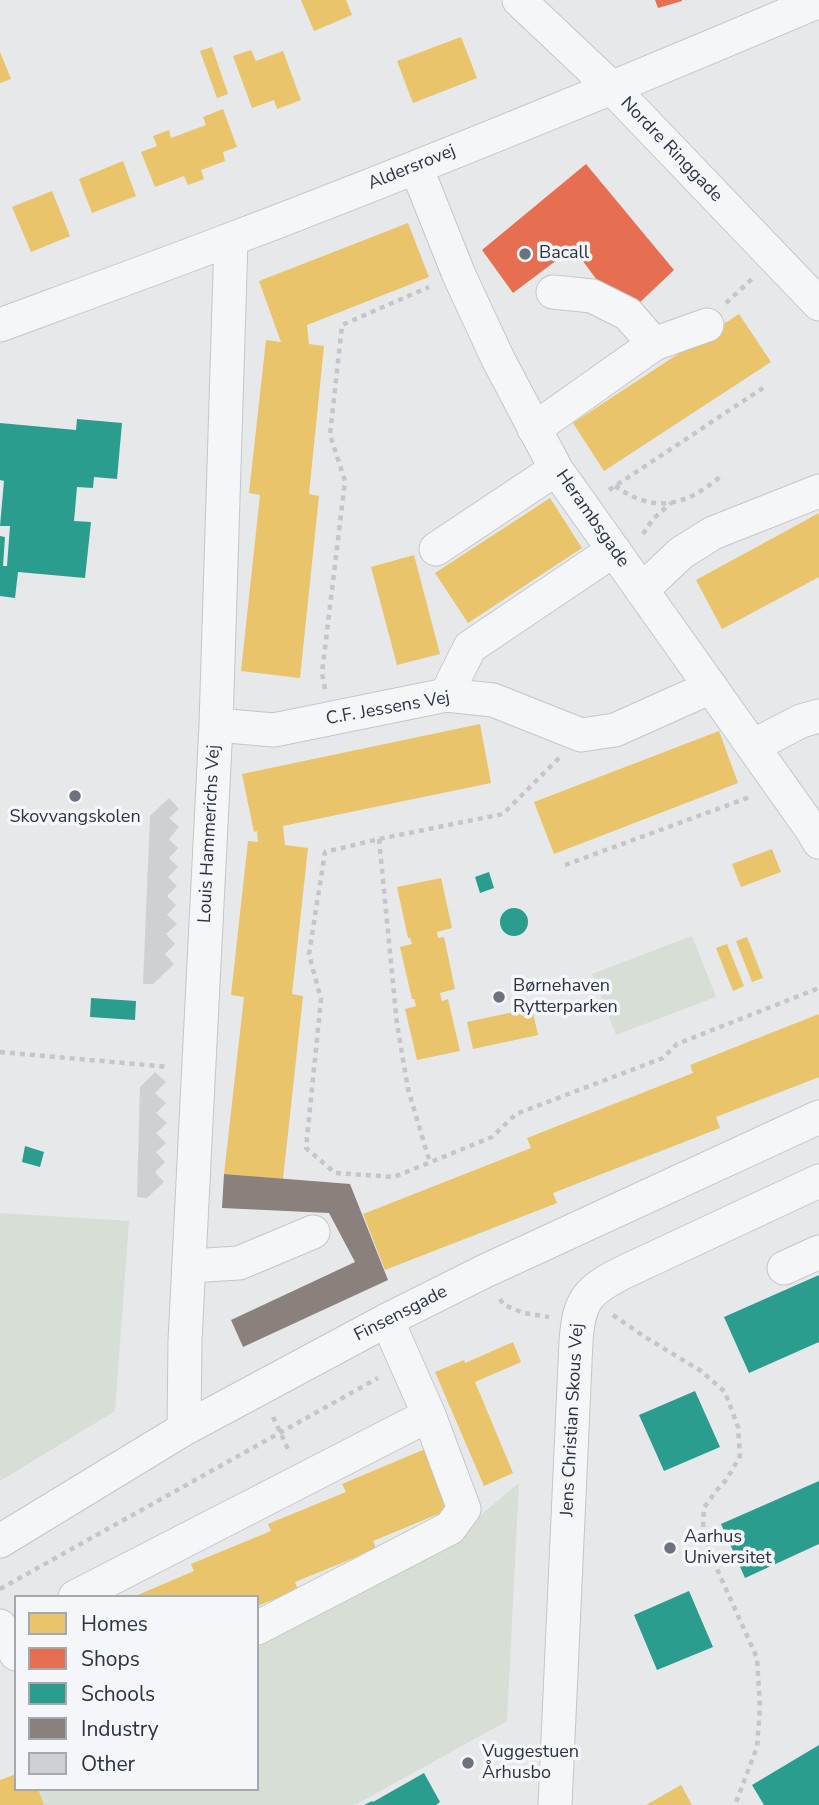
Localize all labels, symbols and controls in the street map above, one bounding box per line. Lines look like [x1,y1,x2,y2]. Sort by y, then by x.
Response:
street label: Nordre Ringgade [615,93,727,207]
street label: Aldersrovej [365,141,459,195]
place label: Bacall [539,243,589,265]
marker: Bacall [517,246,533,262]
street label: Herambsgade [550,466,634,572]
street label: C.F. Jessens Vej [324,687,452,731]
street label: Louis Hammerichs Vej [195,744,225,924]
marker: Skovvangskolen [67,788,83,804]
place label: Skovvangskolen [9,807,141,829]
place label: Børnehaven Rytterparken [513,976,618,1018]
marker: Børnehaven Rytterparken [491,989,507,1005]
street label: Finsensgade [351,1281,451,1347]
street label: Jens Christian Skous Vej [557,1323,589,1517]
place label: Aarhus Universitet [684,1527,771,1570]
marker: Aarhus Universitet [662,1540,678,1556]
legend [14,1595,259,1791]
text: Homes [81,1610,148,1638]
text: Shops [81,1645,140,1673]
text: Schools [81,1680,155,1708]
text: Industry [81,1715,159,1743]
place label: Vuggestuen Århusbo [482,1742,579,1784]
text: Other [81,1750,135,1778]
marker: Vuggestuen Århusbo [460,1755,476,1771]

